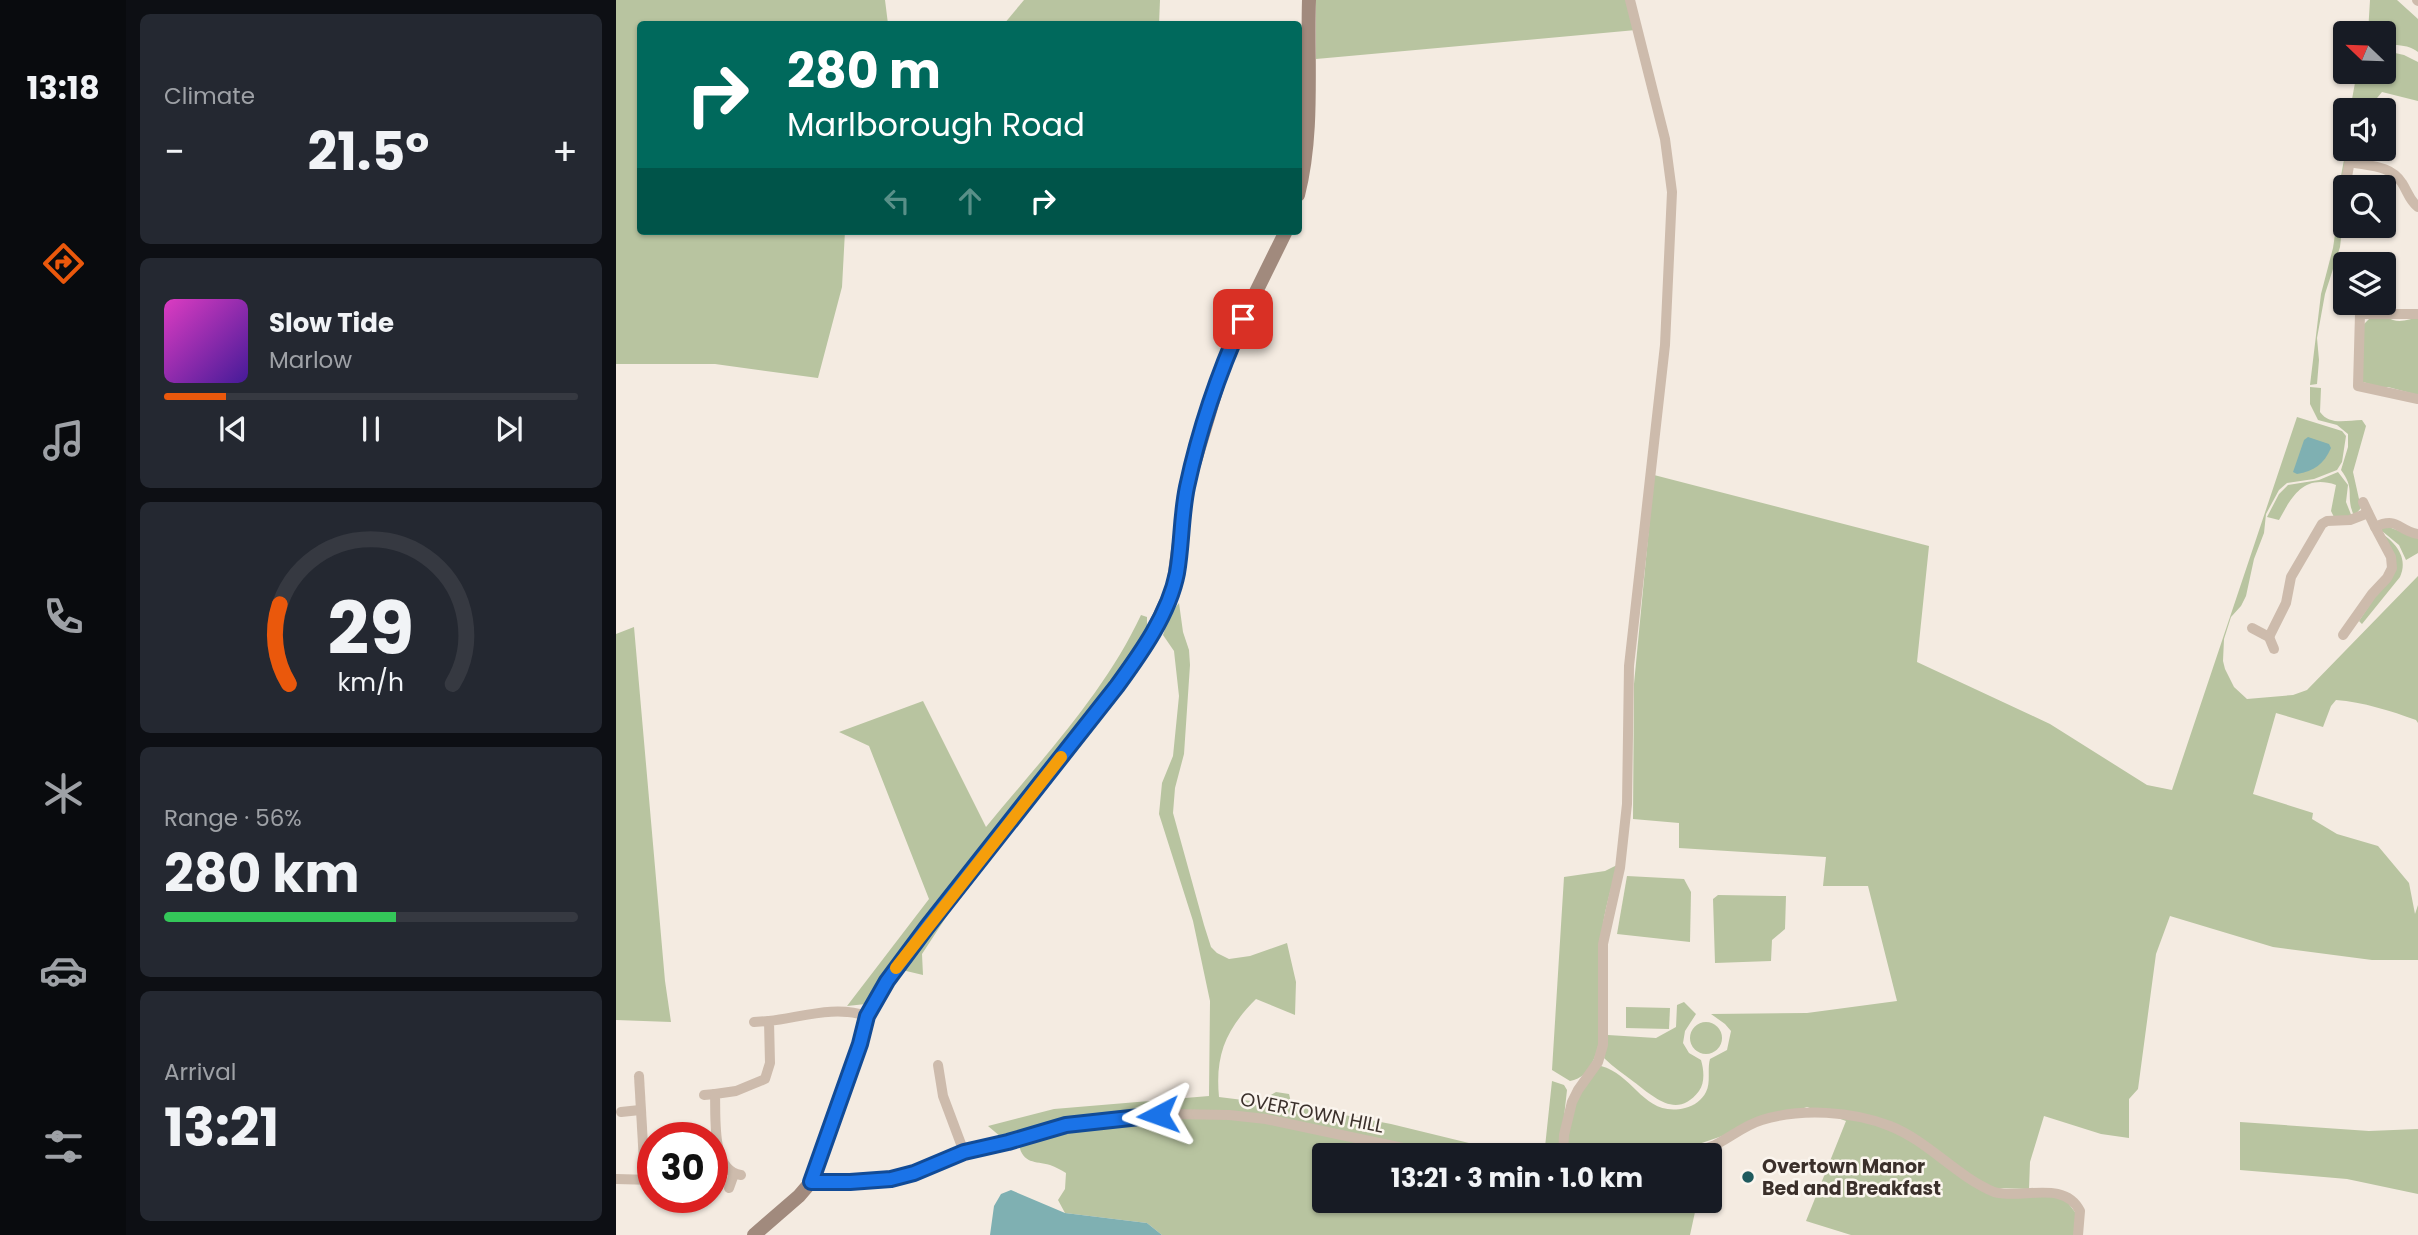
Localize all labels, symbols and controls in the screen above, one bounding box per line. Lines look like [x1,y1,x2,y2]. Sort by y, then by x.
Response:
north arrow [2333,21,2396,84]
map controls [2333,21,2396,315]
text: 280 m [787,37,941,105]
icon: right [672,49,763,140]
text: 13:18 [26,65,100,110]
text: Climate [164,80,255,112]
button: sound [2333,98,2396,161]
text: Marlborough Road [787,102,1085,147]
text: 21.5° [308,115,429,188]
text: − [164,125,185,178]
text: + [552,125,578,178]
button: search [2333,175,2396,238]
icon: left [878,182,916,220]
icon: ahead [951,182,989,220]
icon: right [1024,182,1062,220]
icon: directions [39,239,88,288]
button: layers [2333,252,2396,315]
pin [1213,289,1273,349]
icon: arrive [1224,300,1262,338]
text: Slow Tide [269,305,394,341]
text: Marlow [269,344,352,376]
icon: previous [214,410,252,448]
icon: pause [352,410,390,448]
icon: next [490,410,528,448]
icon: music [39,416,88,465]
text: 29 [328,578,414,679]
icon: phone [39,592,88,641]
text: km/h [338,664,404,699]
icon: climate [39,769,88,818]
text: Range · 56% [164,802,302,834]
text: 280 km [164,837,360,910]
icon: car [39,946,88,995]
text: Arrival [164,1056,236,1088]
position arrow [1121,1078,1195,1152]
street label: OVERTOWN HILL [1238,1085,1386,1140]
text: 13:21 [164,1091,279,1164]
icon: filters [39,1122,88,1171]
speed limit sign: 30 [637,1122,728,1213]
place label: Overtown Manor Bed and Breakfast [1762,1153,1941,1202]
text: 13:21 · 3 min · 1.0 km [1391,1160,1643,1196]
marker: Overtown Manor Bed and Breakfast [1740,1169,1756,1185]

